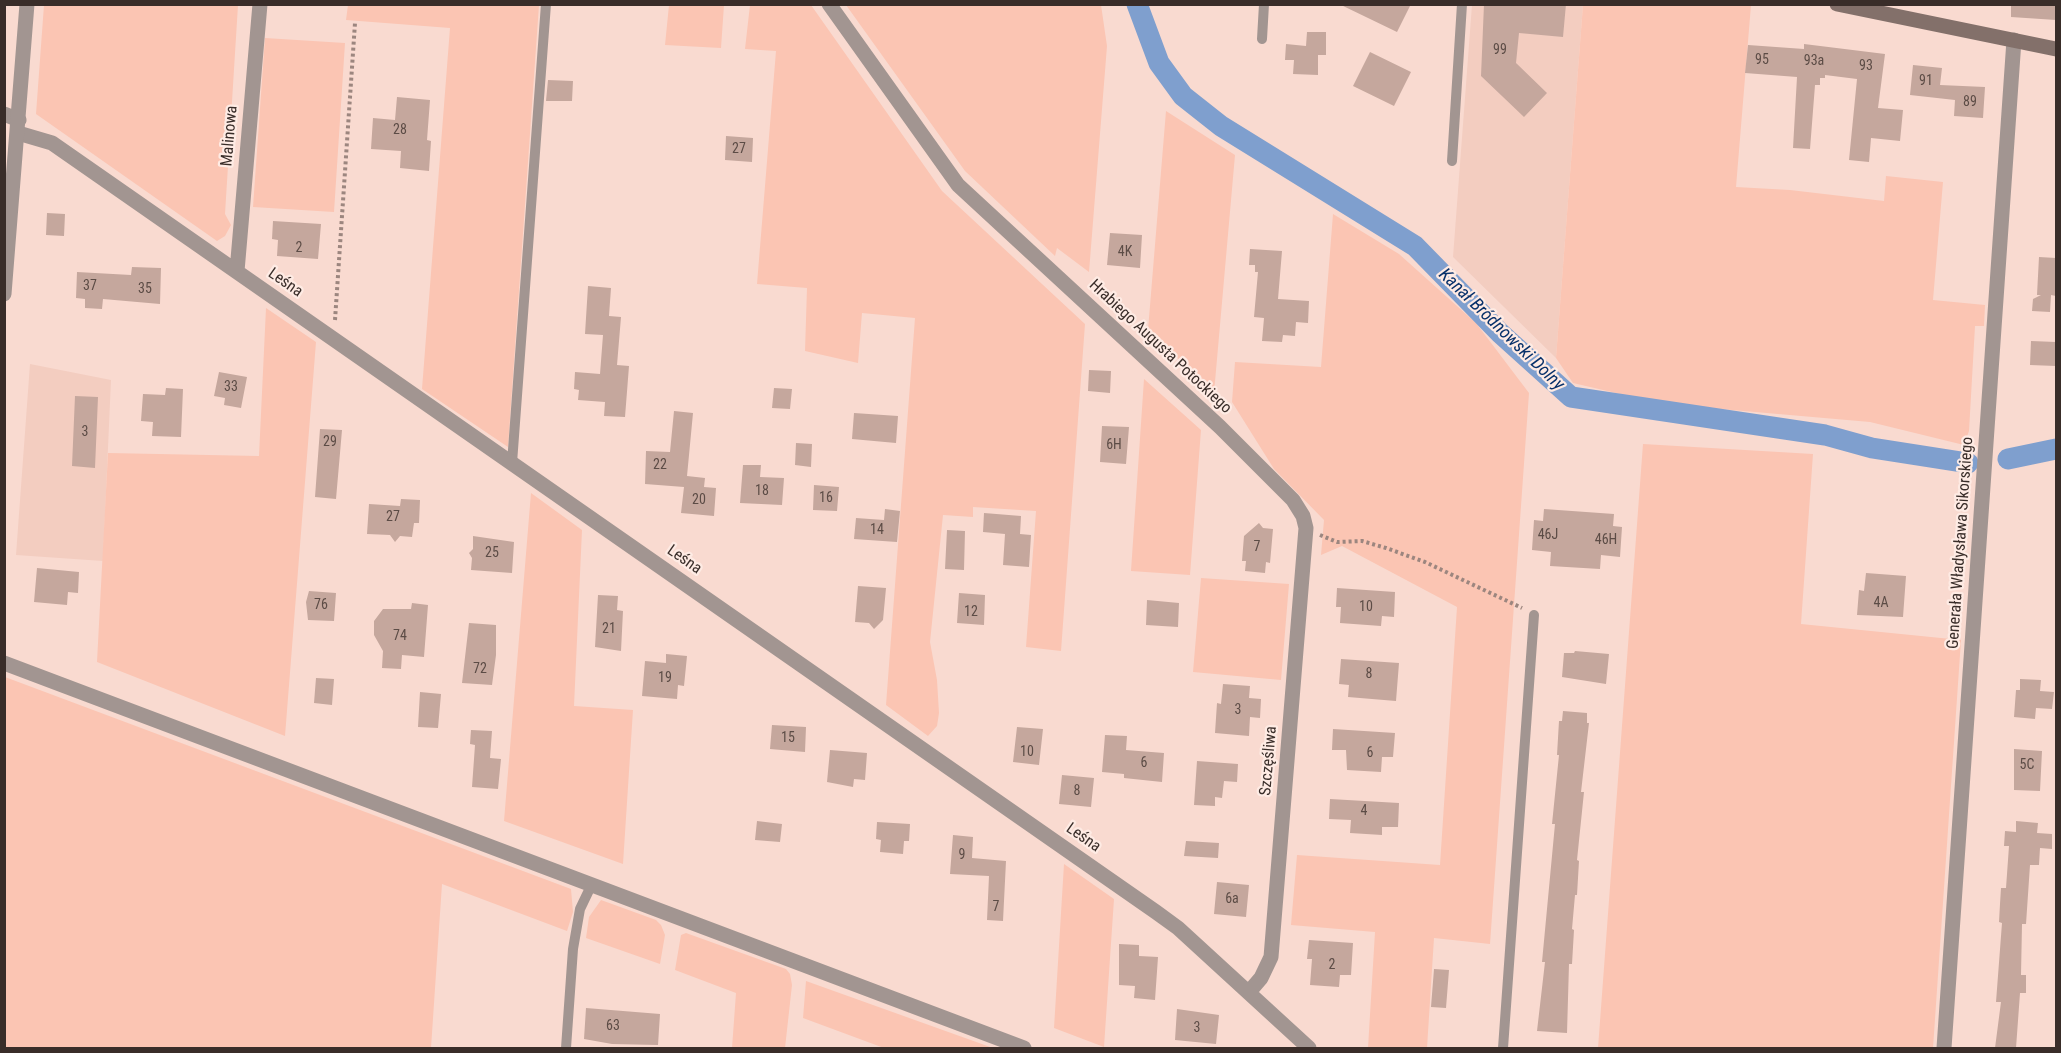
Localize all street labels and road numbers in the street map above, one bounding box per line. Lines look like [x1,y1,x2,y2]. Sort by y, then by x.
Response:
street label: Malinowa [218,105,242,167]
street label: Leśna [264,264,306,302]
street label: Hrabiego Augusta Potockiego [1085,276,1235,418]
street label: Generała Władysława Sikorskiego [1944,436,1978,650]
street label: Leśna [663,541,705,579]
street label: Szczęśliwa [1256,725,1282,797]
street label: Leśna [1062,819,1104,857]

